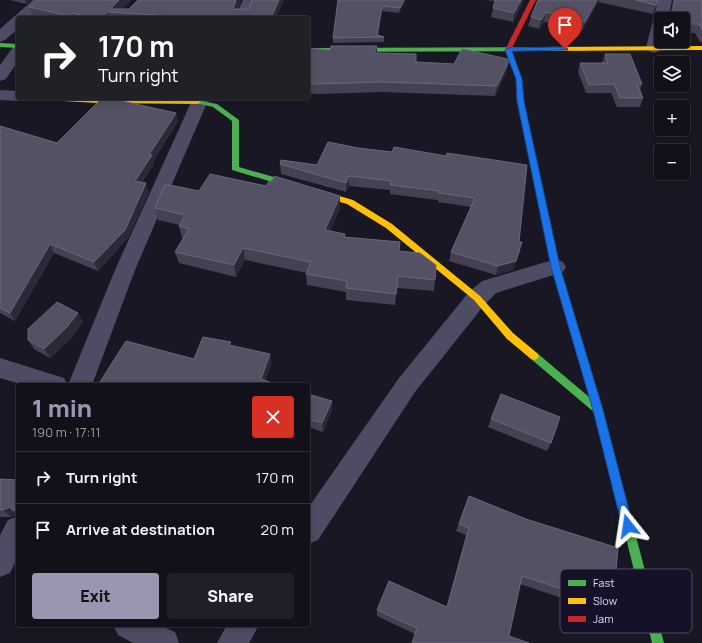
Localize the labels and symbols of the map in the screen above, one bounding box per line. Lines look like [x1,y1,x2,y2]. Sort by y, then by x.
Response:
pin [548,8,582,49]
position arrow [607,505,649,547]
legend [560,569,692,633]
text: Fast [593,575,615,590]
text: Slow [593,593,618,608]
text: Jam [593,611,614,626]

